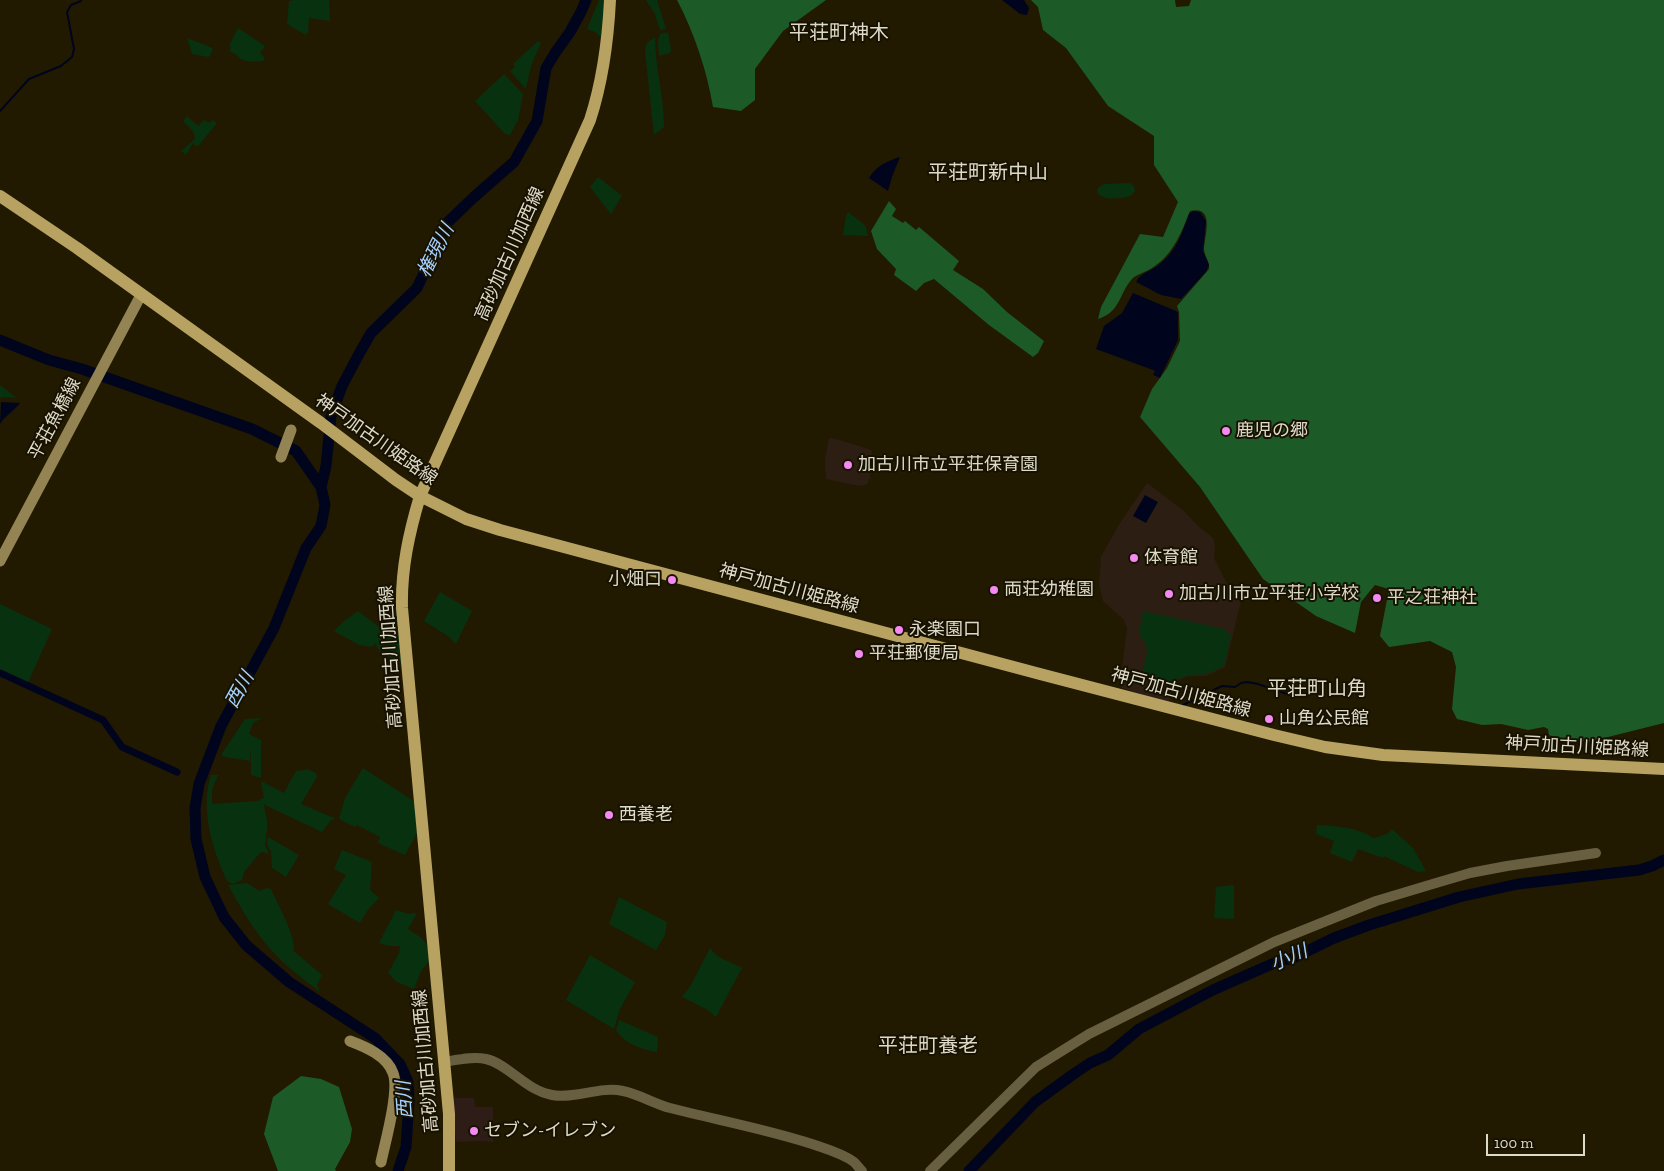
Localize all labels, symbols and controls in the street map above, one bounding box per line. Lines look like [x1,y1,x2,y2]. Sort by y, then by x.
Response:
district label: 平荘町神木 [789,21,889,45]
district label: 平荘町新中山 [928,161,1048,185]
street label: 高砂加古川加西線 [471,184,549,324]
water label: 権現川 [413,220,459,282]
street label: 平荘魚橋線 [24,374,86,464]
street label: 神戸加古川姫路線 [311,390,441,490]
place label: 鹿児の郷 [1236,420,1308,442]
marker: 鹿児の郷 [1220,425,1232,437]
place label: 加古川市立平荘保育園 [858,454,1038,476]
marker: 加古川市立平荘保育園 [842,459,854,471]
place label: 体育館 [1144,547,1198,569]
marker: 体育館 [1128,552,1140,564]
street label: 神戸加古川姫路線 [717,560,861,618]
place label: 小畑口 [608,569,662,591]
marker: 小畑口 [666,574,678,586]
place label: 両荘幼稚園 [1004,579,1094,601]
place label: 加古川市立平荘小学校 [1179,583,1359,605]
street label: 高砂加古川加西線 [375,584,407,730]
marker: 両荘幼稚園 [988,584,1000,596]
place label: 平之荘神社 [1387,587,1477,609]
marker: 加古川市立平荘小学校 [1163,588,1175,600]
marker: 平之荘神社 [1371,592,1383,604]
place label: 永楽園口 [909,619,981,641]
marker: 永楽園口 [893,624,905,636]
place label: 平荘郵便局 [869,643,959,665]
marker: 平荘郵便局 [853,648,865,660]
street label: 神戸加古川姫路線 [1109,664,1253,722]
water label: 西川 [221,668,259,712]
district label: 平荘町山角 [1267,677,1367,701]
place label: 山角公民館 [1279,708,1369,730]
marker: 山角公民館 [1263,713,1275,725]
street label: 神戸加古川姫路線 [1505,732,1649,762]
place label: 西養老 [619,804,673,826]
marker: 西養老 [603,809,615,821]
water label: 小川 [1267,940,1311,976]
street label: 高砂加古川加西線 [409,988,443,1134]
district label: 平荘町養老 [878,1034,978,1058]
water label: 西川 [392,1080,418,1120]
place label: セブン-イレブン [484,1120,616,1142]
scale bar [1489,1124,1588,1156]
marker: セブン-イレブン [468,1125,480,1137]
text: 100 m [1494,1134,1533,1152]

